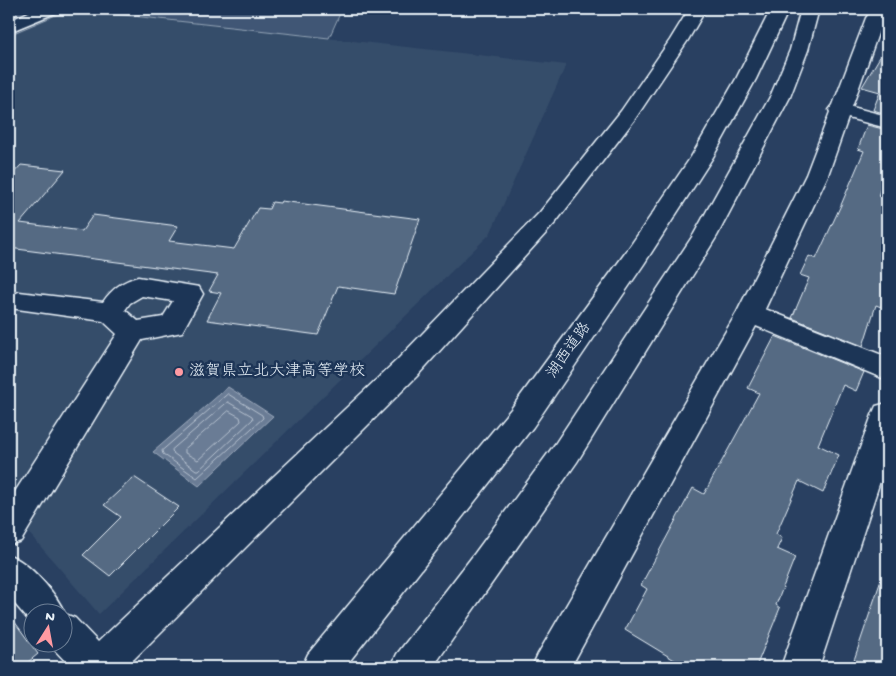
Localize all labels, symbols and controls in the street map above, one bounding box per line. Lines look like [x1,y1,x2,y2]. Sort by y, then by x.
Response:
street label: 湖西道路 [543,319,596,383]
place label: 滋賀県立北大津高等学校 [189,361,365,382]
marker: 滋賀県立北大津高等学校 [173,366,185,378]
north arrow [22,604,72,654]
text: N [44,608,56,627]

